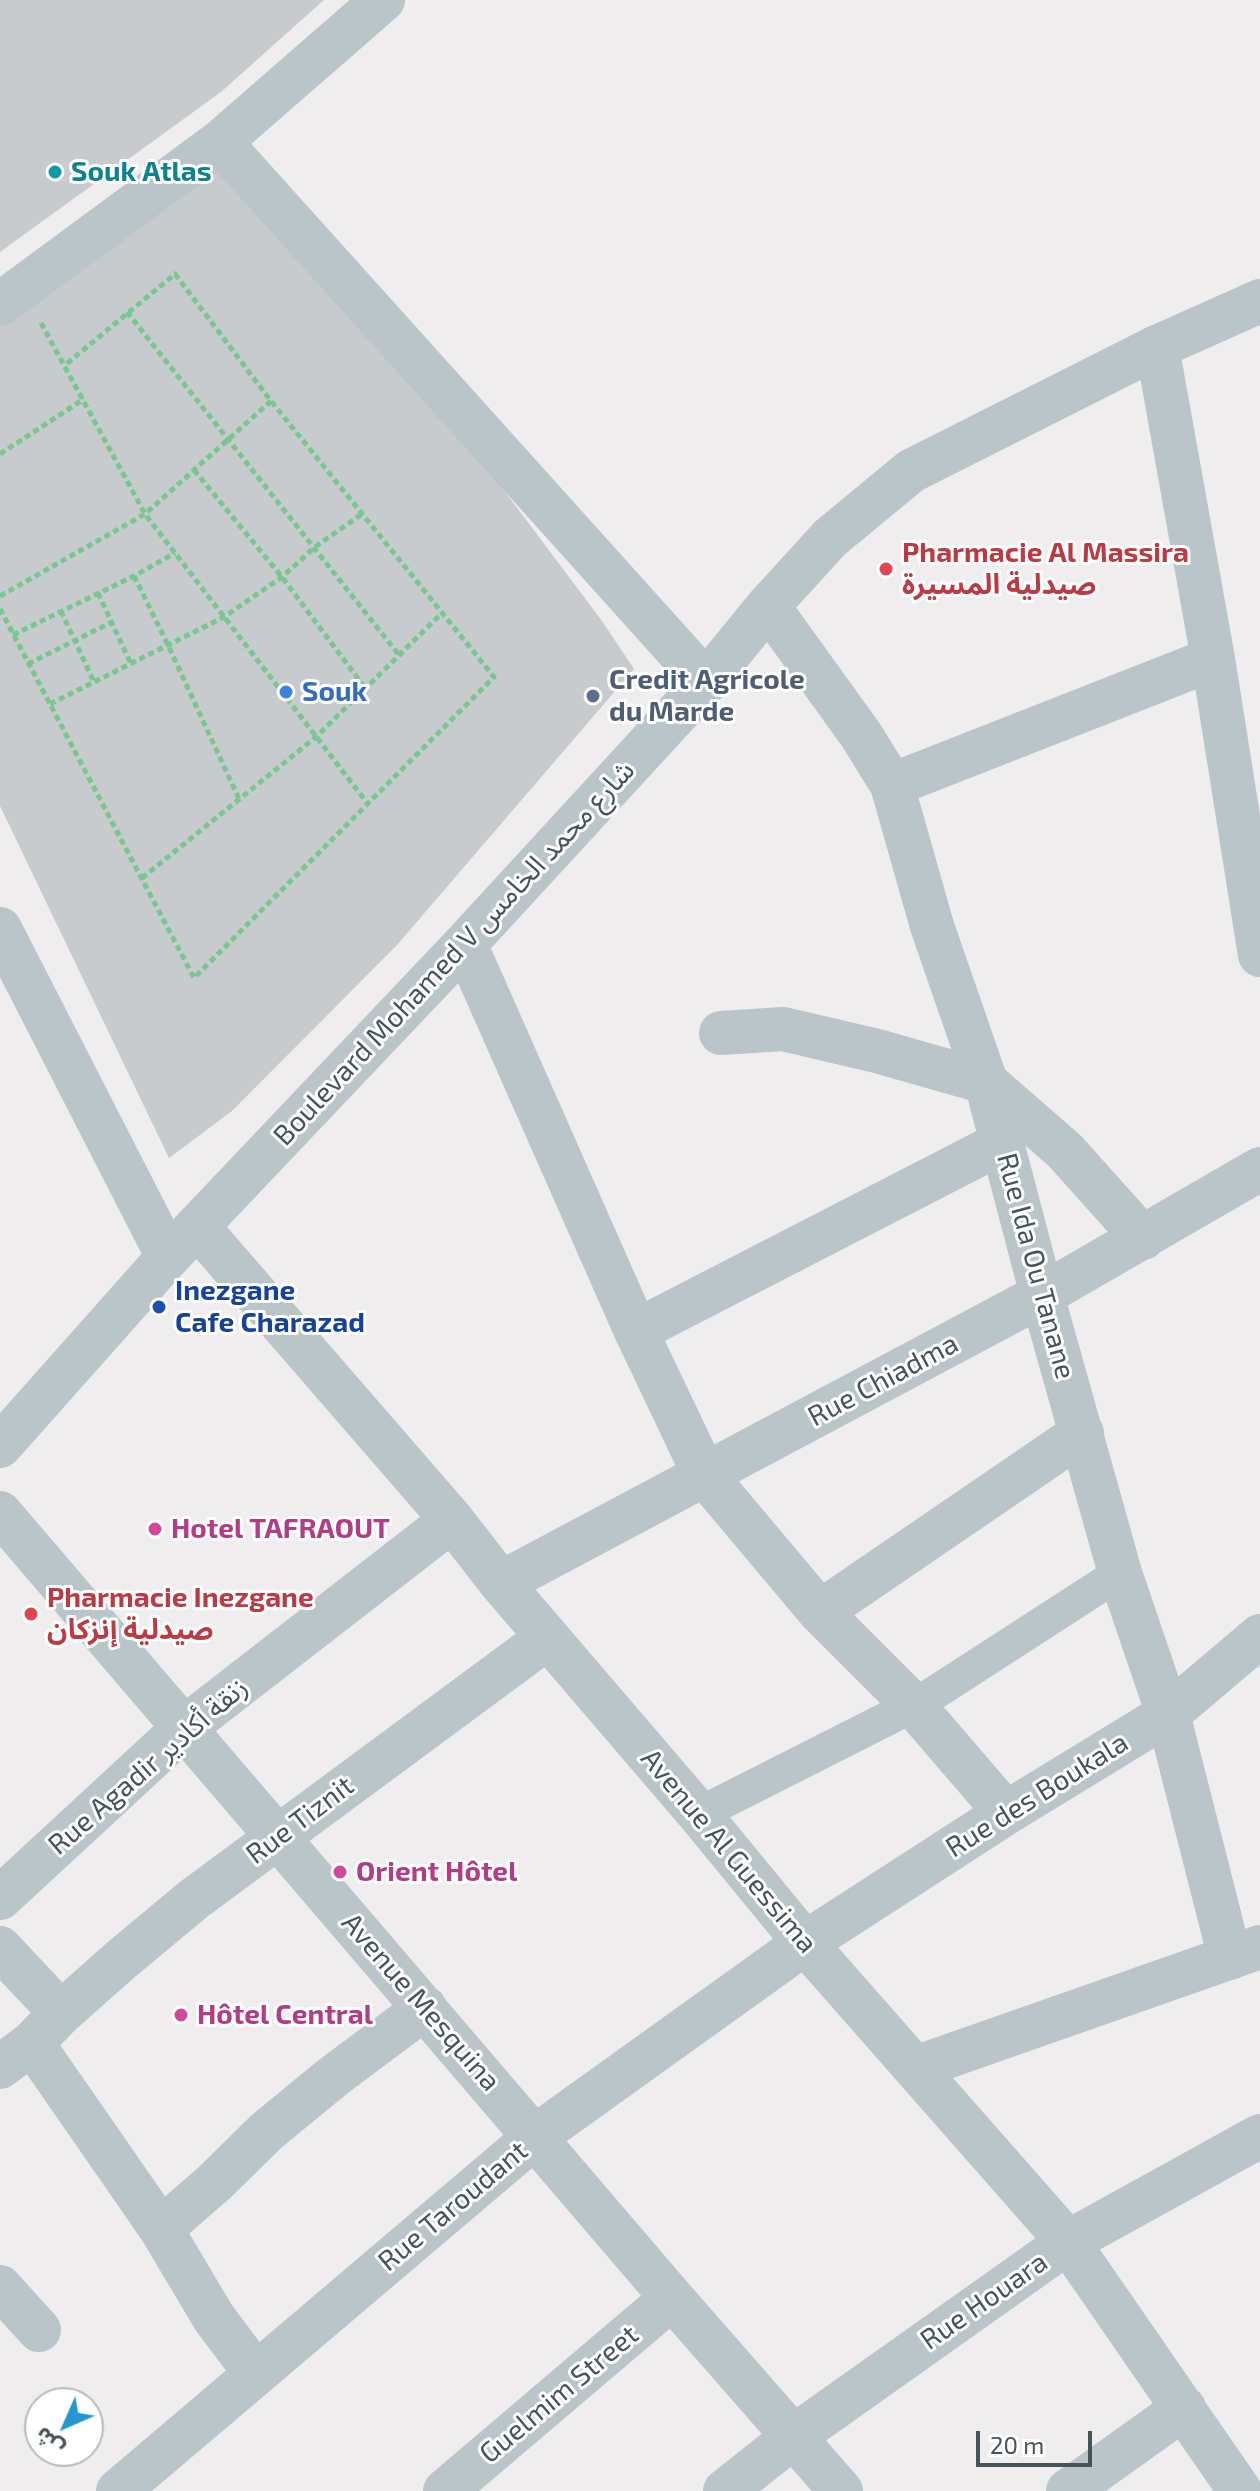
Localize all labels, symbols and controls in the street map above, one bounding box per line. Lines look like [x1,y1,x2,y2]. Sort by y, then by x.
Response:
place label: Souk Atlas [71,155,212,189]
marker: Souk Atlas [46,163,64,181]
place label: Pharmacie Al Massira صيدلية المسيرة [902,536,1189,602]
marker: Pharmacie Al Massira صيدلية المسيرة [877,560,895,578]
place label: Credit Agricole du Marde [609,663,805,729]
place label: Souk [302,675,367,709]
marker: Souk [277,683,295,701]
marker: Credit Agricole du Marde [584,687,602,705]
street label: Boulevard Mohamed V شارع محمد الخامس [266,754,642,1152]
street label: Rue Ida Ou Tanane [990,1149,1082,1383]
place label: Inezgane Cafe Charazad [175,1274,365,1340]
marker: Inezgane Cafe Charazad [150,1298,168,1316]
street label: Rue Chiadma [802,1326,964,1434]
place label: Hotel TAFRAOUT [171,1512,390,1546]
marker: Hotel TAFRAOUT [146,1520,164,1538]
place label: Pharmacie Inezgane صيدلية إنزكان [47,1581,314,1647]
marker: Pharmacie Inezgane صيدلية إنزكان [22,1605,40,1623]
street label: Rue Agadir زنقة أكادير [41,1670,255,1862]
street label: Rue des Boukala [940,1725,1134,1865]
street label: Avenue Al Guessima [634,1742,824,1960]
street label: Rue Tiznit [240,1769,360,1871]
place label: Orient Hôtel [356,1855,517,1889]
marker: Orient Hôtel [331,1863,349,1881]
street label: Avenue Mesquina [335,1906,507,2098]
place label: Hôtel Central [197,1998,373,2032]
marker: Hôtel Central [172,2006,190,2024]
street label: Rue Taroudant [371,2134,535,2278]
street label: Rue Houara [914,2245,1054,2357]
street label: Guelmim Street [473,2318,645,2470]
north arrow [24,2387,104,2467]
scale bar [980,2415,1096,2465]
text: ش [29,2423,68,2462]
text: 20 m [990,2430,1044,2459]

